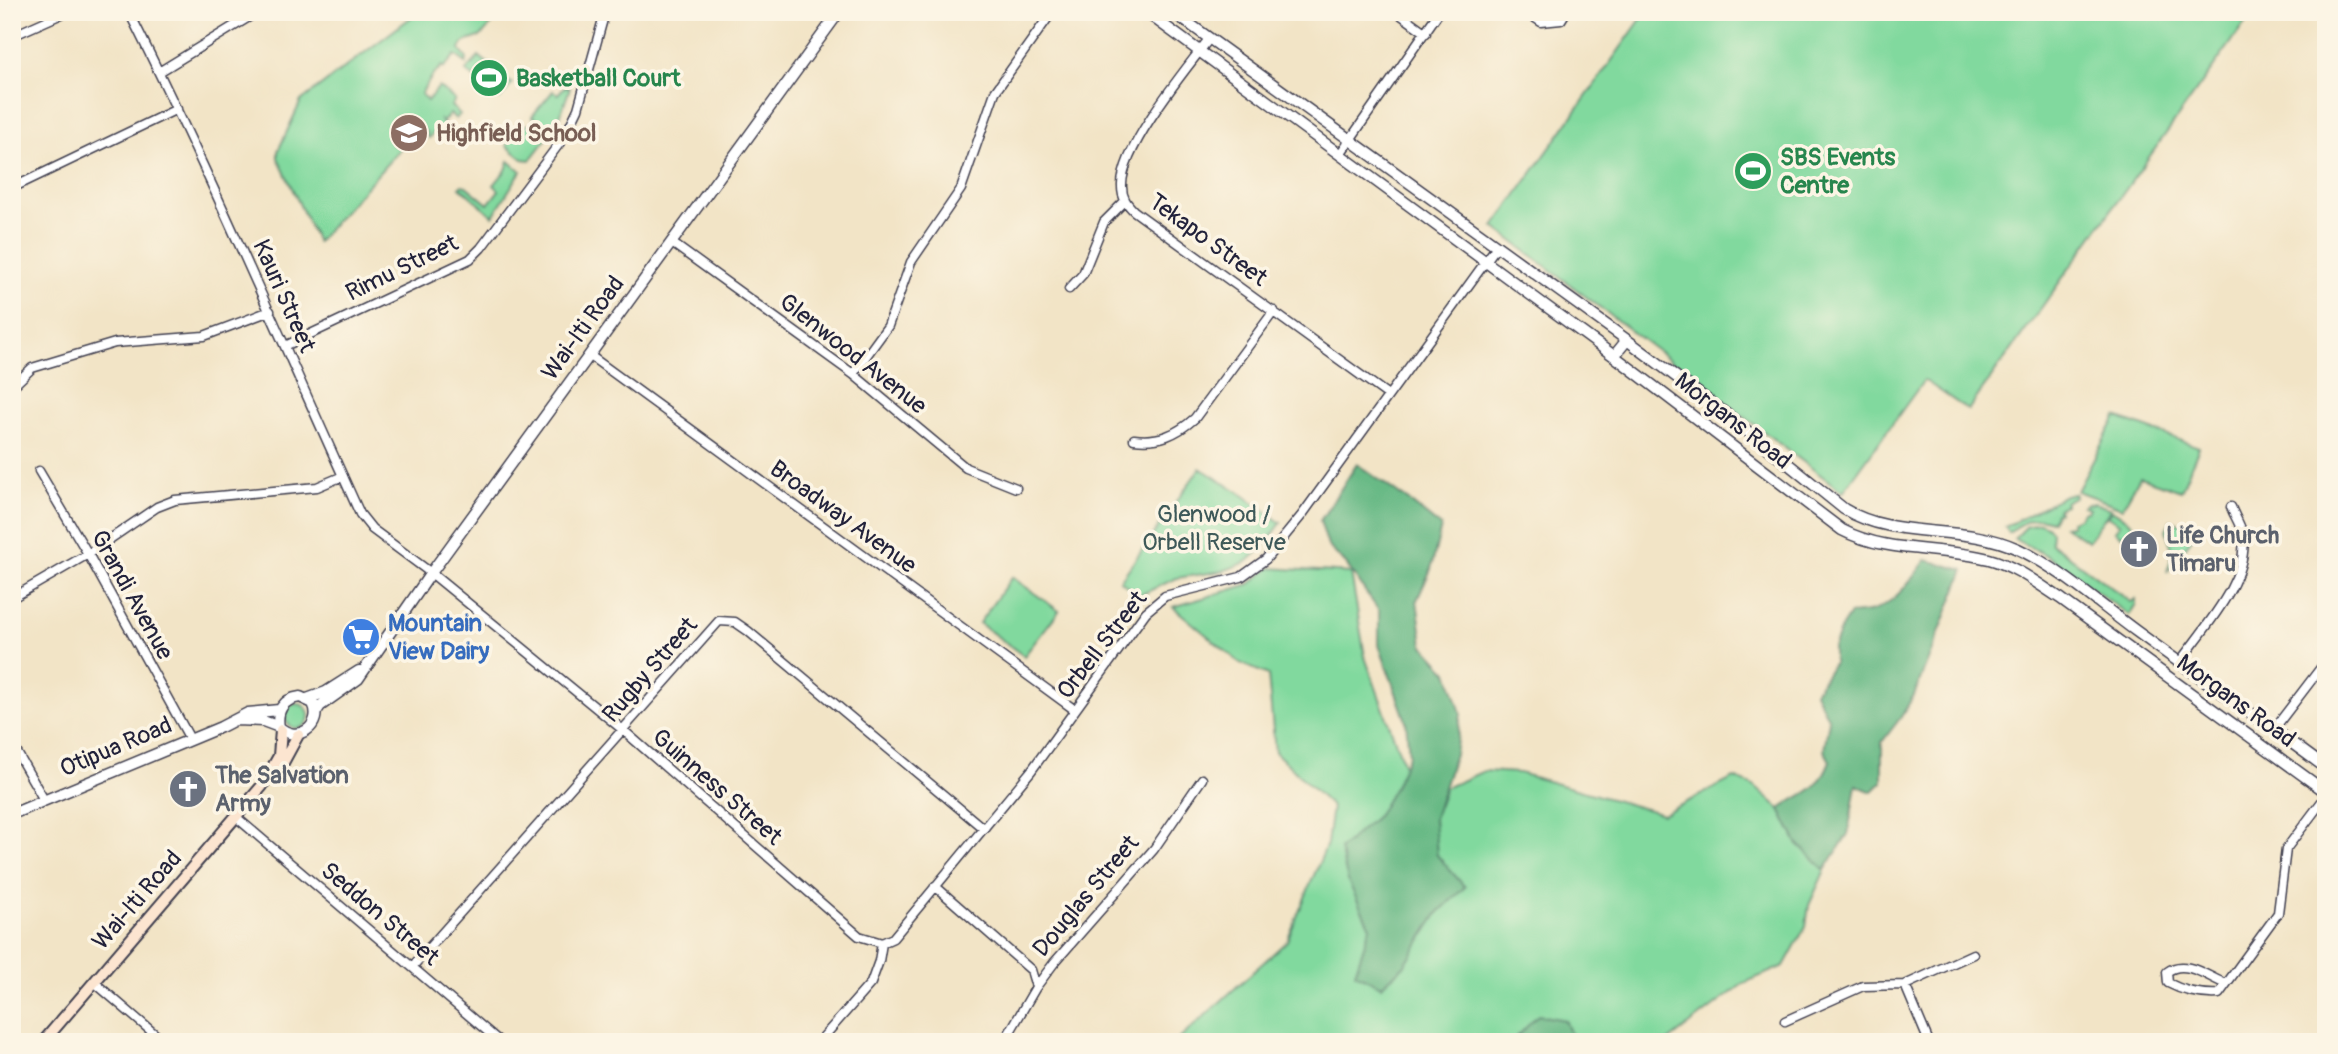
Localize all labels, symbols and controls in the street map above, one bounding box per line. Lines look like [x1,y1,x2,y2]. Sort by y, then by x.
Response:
sports icon: Basketball Court [468,57,510,99]
place label: Basketball Court [516,64,682,93]
school or university icon: Highfield School [388,112,430,154]
place label: Highfield School [436,119,597,148]
place label: SBS Events Centre [1780,143,1895,200]
sports icon: SBS Events Centre [1732,150,1774,192]
street label: Tekapo Street [1143,187,1273,293]
street label: Rimu Street [341,228,463,308]
street label: Kauri Street [246,235,322,357]
street label: Wai-Iti Road [535,270,631,386]
street label: Glenwood Avenue [774,287,933,421]
street label: Morgans Road [1669,366,1797,476]
street label: Broadway Avenue [764,454,922,580]
park label: Glenwood / Orbell Reserve [1142,500,1286,557]
place label: Life Church Timaru [2165,521,2279,578]
street label: Grandi Avenue [85,525,180,665]
church icon: Life Church Timaru [2118,528,2160,570]
street label: Orbell Street [1051,585,1153,705]
place label: Mountain View Dairy [388,609,490,666]
street label: Rugby Street [596,611,704,729]
supermarket icon: Mountain View Dairy [340,616,382,658]
street label: Morgans Road [2171,648,2301,754]
street label: Otipua Road [56,710,176,784]
street label: Guinness Street [646,723,788,852]
place label: The Salvation Army [214,761,349,818]
church icon: The Salvation Army [167,768,209,810]
street label: Douglas Street [1027,829,1146,963]
street label: Wai-Iti Road [86,845,188,955]
street label: Seddon Street [315,856,445,972]

